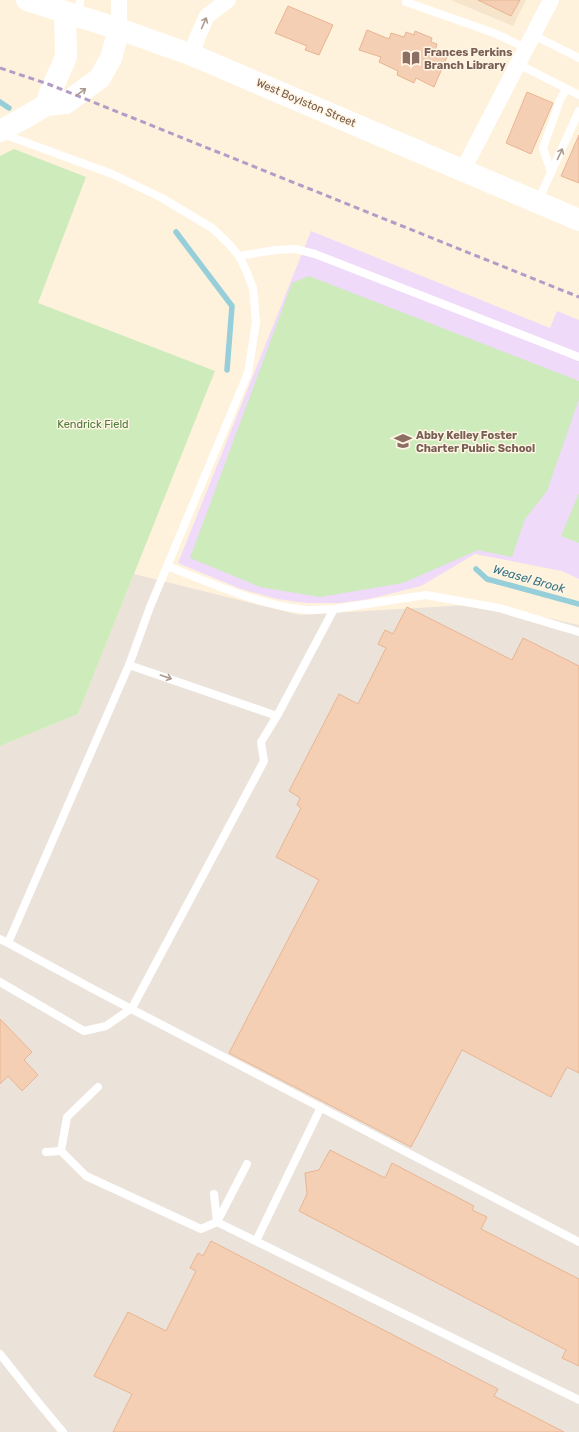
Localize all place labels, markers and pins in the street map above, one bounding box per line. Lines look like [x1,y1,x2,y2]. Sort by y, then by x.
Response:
place label: Frances Perkins Branch Library [424,46,512,72]
library icon: Frances Perkins Branch Library [401,48,421,68]
place label: Abby Kelley Foster Charter Public School [416,429,535,455]
school or university icon: Abby Kelley Foster Charter Public School [393,431,413,451]

